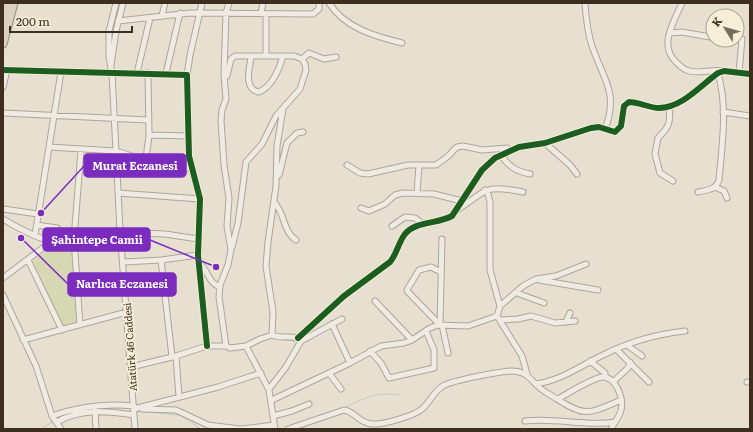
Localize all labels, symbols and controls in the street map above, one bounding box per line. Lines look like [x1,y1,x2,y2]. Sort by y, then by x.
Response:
scale bar [10,8,132,34]
north arrow [705,8,745,48]
text: 200 m [16,12,50,30]
text: K [707,13,725,30]
callout: Murat Eczanesi [84,154,186,177]
text: Murat Eczanesi [92,157,178,173]
callout: Şahintepe Camii [43,228,150,251]
text: Şahintepe Camii [51,231,143,247]
callout: Narlıca Eczanesi [68,273,176,296]
text: Narlıca Eczanesi [76,275,168,291]
street label: Atatürk 46 Caddesi [119,302,140,392]

